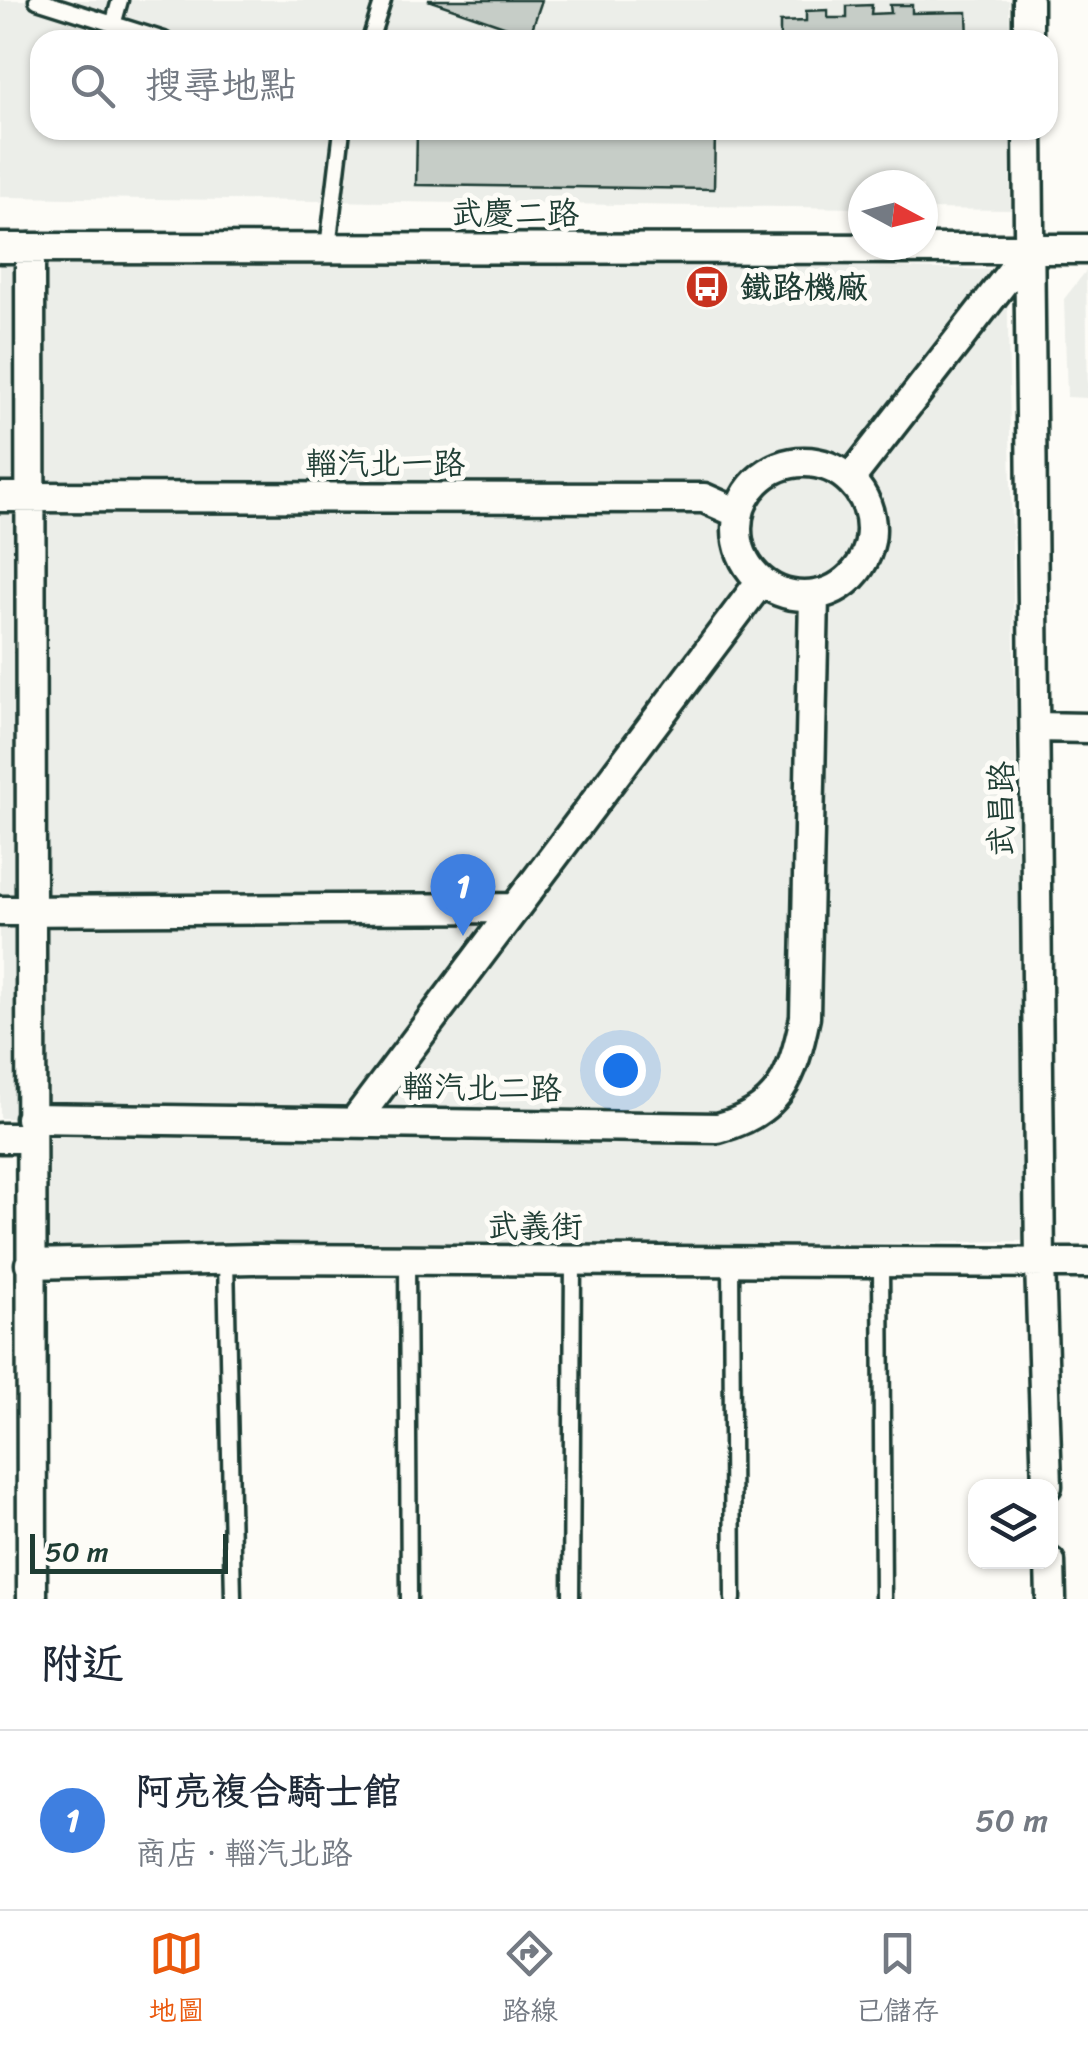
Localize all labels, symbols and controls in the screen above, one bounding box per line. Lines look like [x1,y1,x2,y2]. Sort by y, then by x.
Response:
search box [30,30,1058,140]
text: 搜尋地點 [145,52,297,119]
icon: search [65,58,120,113]
north arrow [848,170,938,260]
street label: 武慶二路 [451,185,579,242]
place label: 鐵路機廠 [740,259,868,316]
bus stop icon: 鐵路機廠 [684,264,730,310]
street label: 輜汽北一路 [305,435,465,492]
street label: 武昌路 [973,761,1030,857]
pin: 1 [430,854,496,936]
your location [595,1045,646,1096]
street label: 輜汽北二路 [402,1058,562,1118]
street label: 武義街 [487,1198,583,1255]
map controls [968,1479,1058,1569]
button: layers [968,1479,1058,1569]
text: 50 m [45,1527,109,1576]
scale bar [30,1529,228,1574]
text: 附近 [40,1627,124,1701]
text: 阿亮複合騎士館 [135,1758,401,1825]
text: 1 [66,1792,79,1849]
text: 50 m [975,1792,1048,1849]
text: 商店 · 輜汽北路 [135,1825,352,1882]
tab: 地圖 [149,1926,205,2035]
tab: 路線 [502,1926,558,2035]
tab: 已儲存 [855,1926,939,2035]

